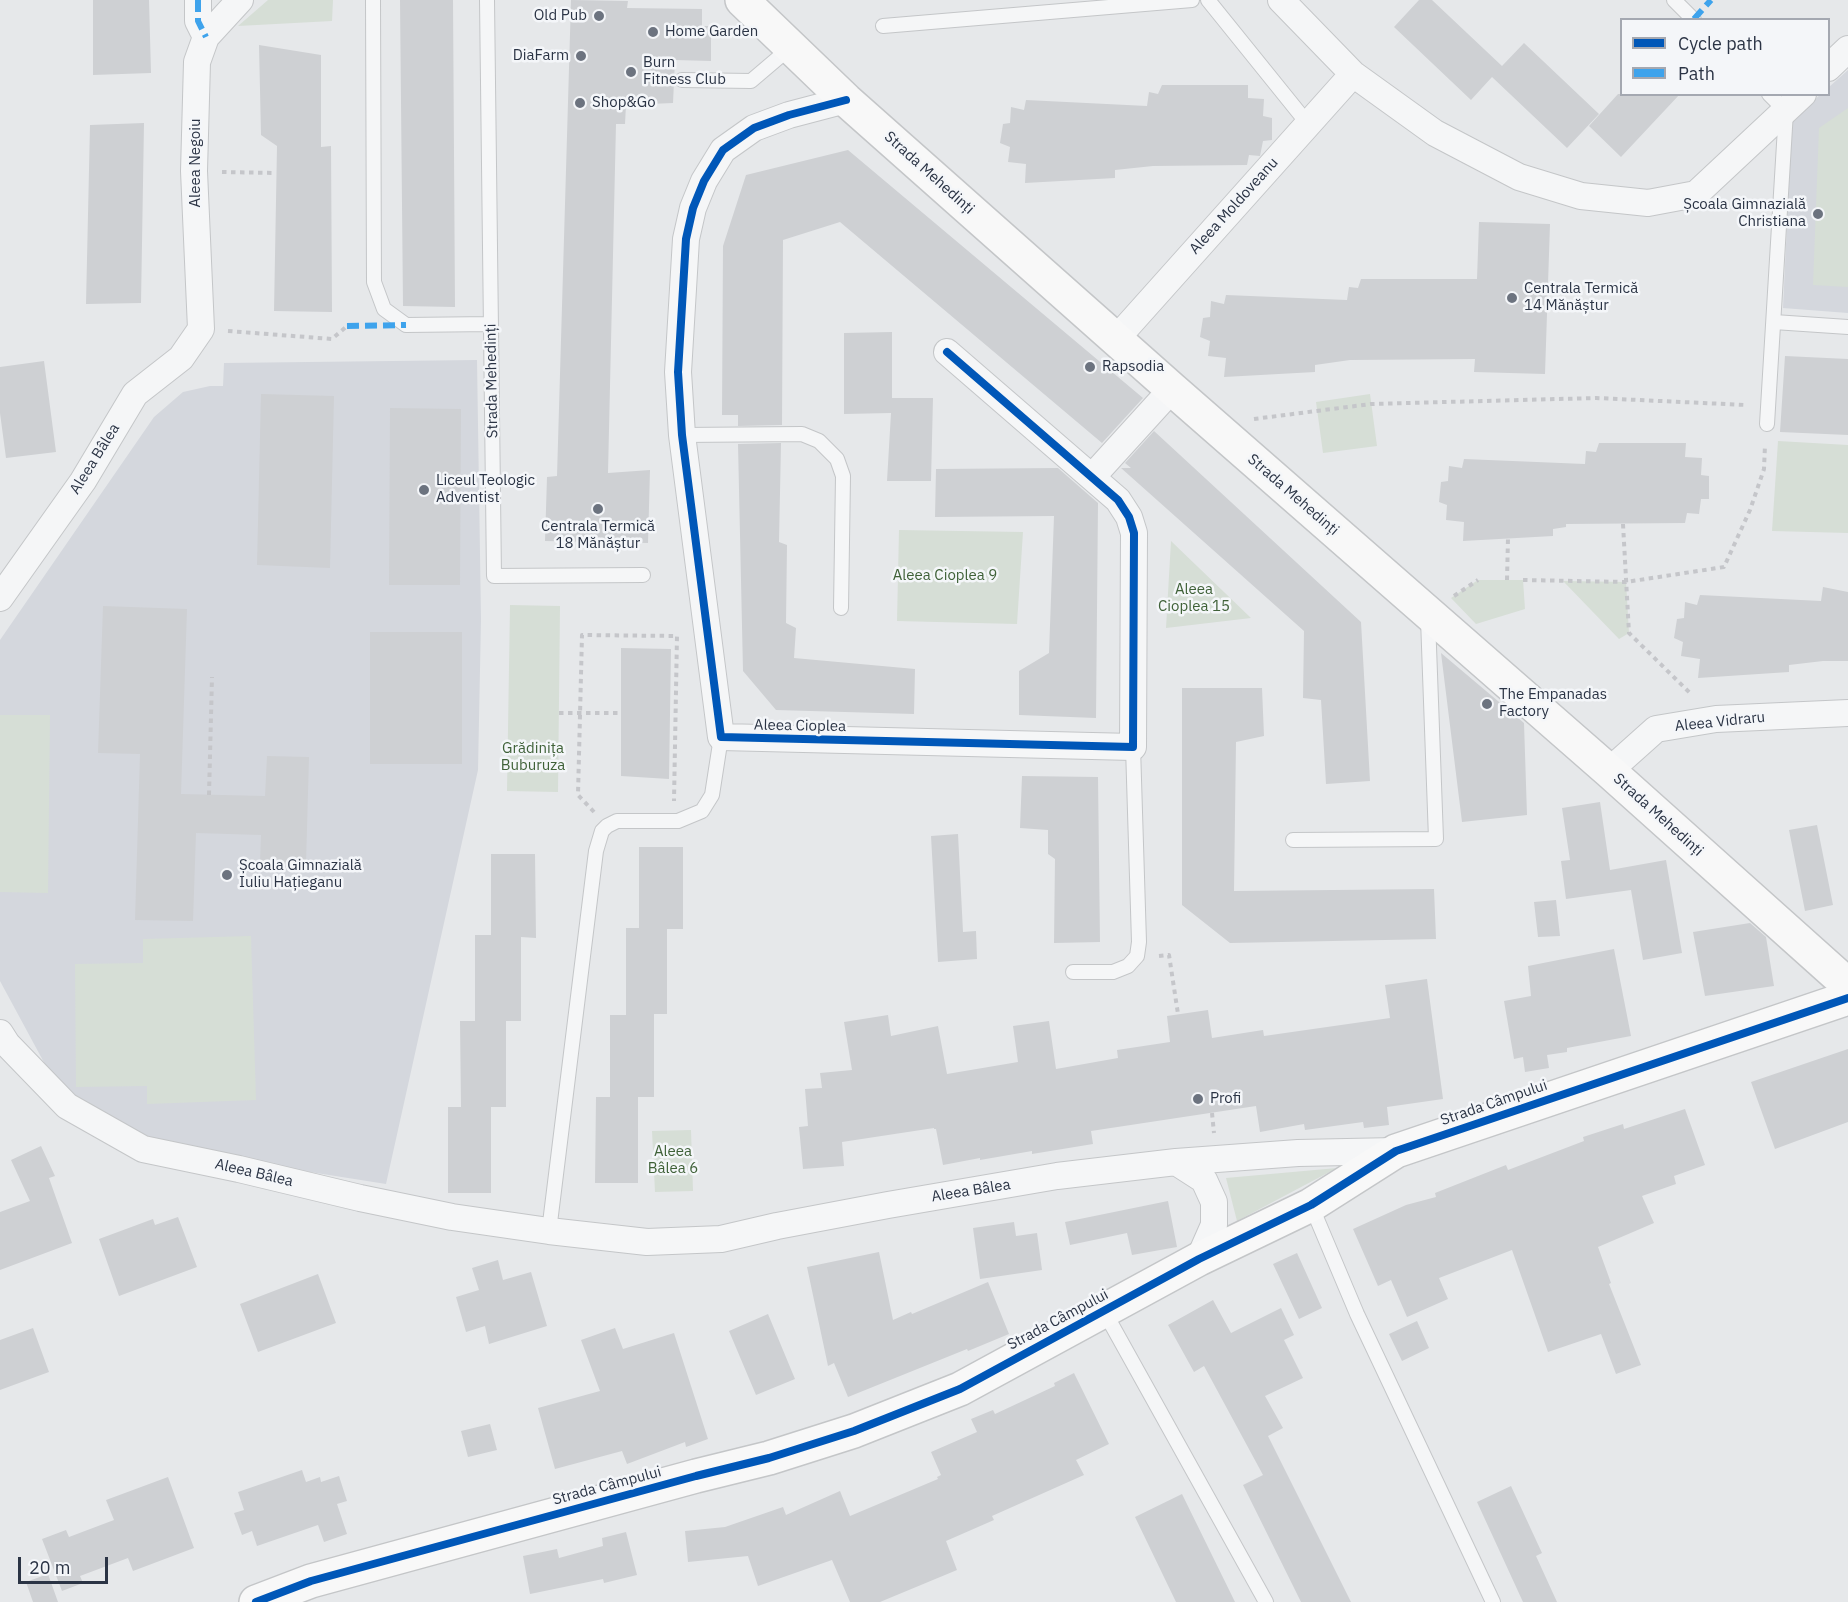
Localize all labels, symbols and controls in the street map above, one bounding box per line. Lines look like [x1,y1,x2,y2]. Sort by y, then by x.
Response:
place label: Old Pub [534,7,587,25]
marker: Old Pub [592,9,606,23]
legend [1620,18,1830,96]
place label: Home Garden [665,23,758,41]
marker: Home Garden [646,25,660,39]
text: Cycle path [1678,32,1763,55]
place label: DiaFarm [513,47,569,65]
marker: DiaFarm [574,49,588,63]
place label: Burn Fitness Club [643,54,726,89]
text: Path [1678,62,1715,85]
marker: Burn Fitness Club [624,65,638,79]
place label: Shop&Go [592,94,656,112]
marker: Shop&Go [573,96,587,110]
street label: Aleea Negoiu [187,118,205,208]
street label: Strada Mehedinți [880,128,978,218]
street label: Aleea Moldoveanu [1186,154,1282,258]
place label: Școala Gimnazială Christiana [1683,196,1806,231]
marker: Școala Gimnazială Christiana [1811,207,1825,221]
place label: Centrala Termică 14 Mănăștur [1524,280,1638,315]
marker: Centrala Termică 14 Mănăștur [1505,291,1519,305]
street label: Strada Mehedinți [482,323,502,439]
place label: Rapsodia [1102,358,1164,376]
marker: Rapsodia [1083,360,1097,374]
street label: Aleea Bâlea [66,420,124,498]
street label: Strada Mehedinți [1244,451,1342,539]
place label: Liceul Teologic Adventist [436,472,535,507]
marker: Liceul Teologic Adventist [417,483,431,497]
marker: Centrala Termică 18 Mănăștur [591,502,605,516]
place label: Centrala Termică 18 Mănăștur [541,518,655,553]
park label: Aleea Cioplea 9 [893,567,997,585]
park label: Aleea Cioplea 15 [1158,581,1230,616]
place label: The Empanadas Factory [1499,686,1607,721]
marker: The Empanadas Factory [1480,697,1494,711]
street label: Aleea Vidraru [1674,708,1766,736]
street label: Aleea Cioplea [754,716,846,736]
park label: Grădinița Buburuza [501,740,565,775]
street label: Strada Mehedinți [1609,770,1707,860]
place label: Școala Gimnazială Iuliu Hațieganu [239,857,362,892]
marker: Școala Gimnazială Iuliu Hațieganu [220,868,234,882]
street label: Strada Câmpului [1438,1076,1550,1130]
place label: Profi [1210,1090,1241,1108]
marker: Profi [1191,1092,1205,1106]
park label: Aleea Bâlea 6 [648,1143,698,1178]
street label: Aleea Bâlea [213,1155,295,1191]
street label: Aleea Bâlea [930,1176,1012,1206]
street label: Strada Câmpului [1004,1286,1112,1354]
street label: Strada Câmpului [551,1463,663,1509]
scale bar [21,1545,111,1583]
text: 20 m [29,1556,71,1579]

